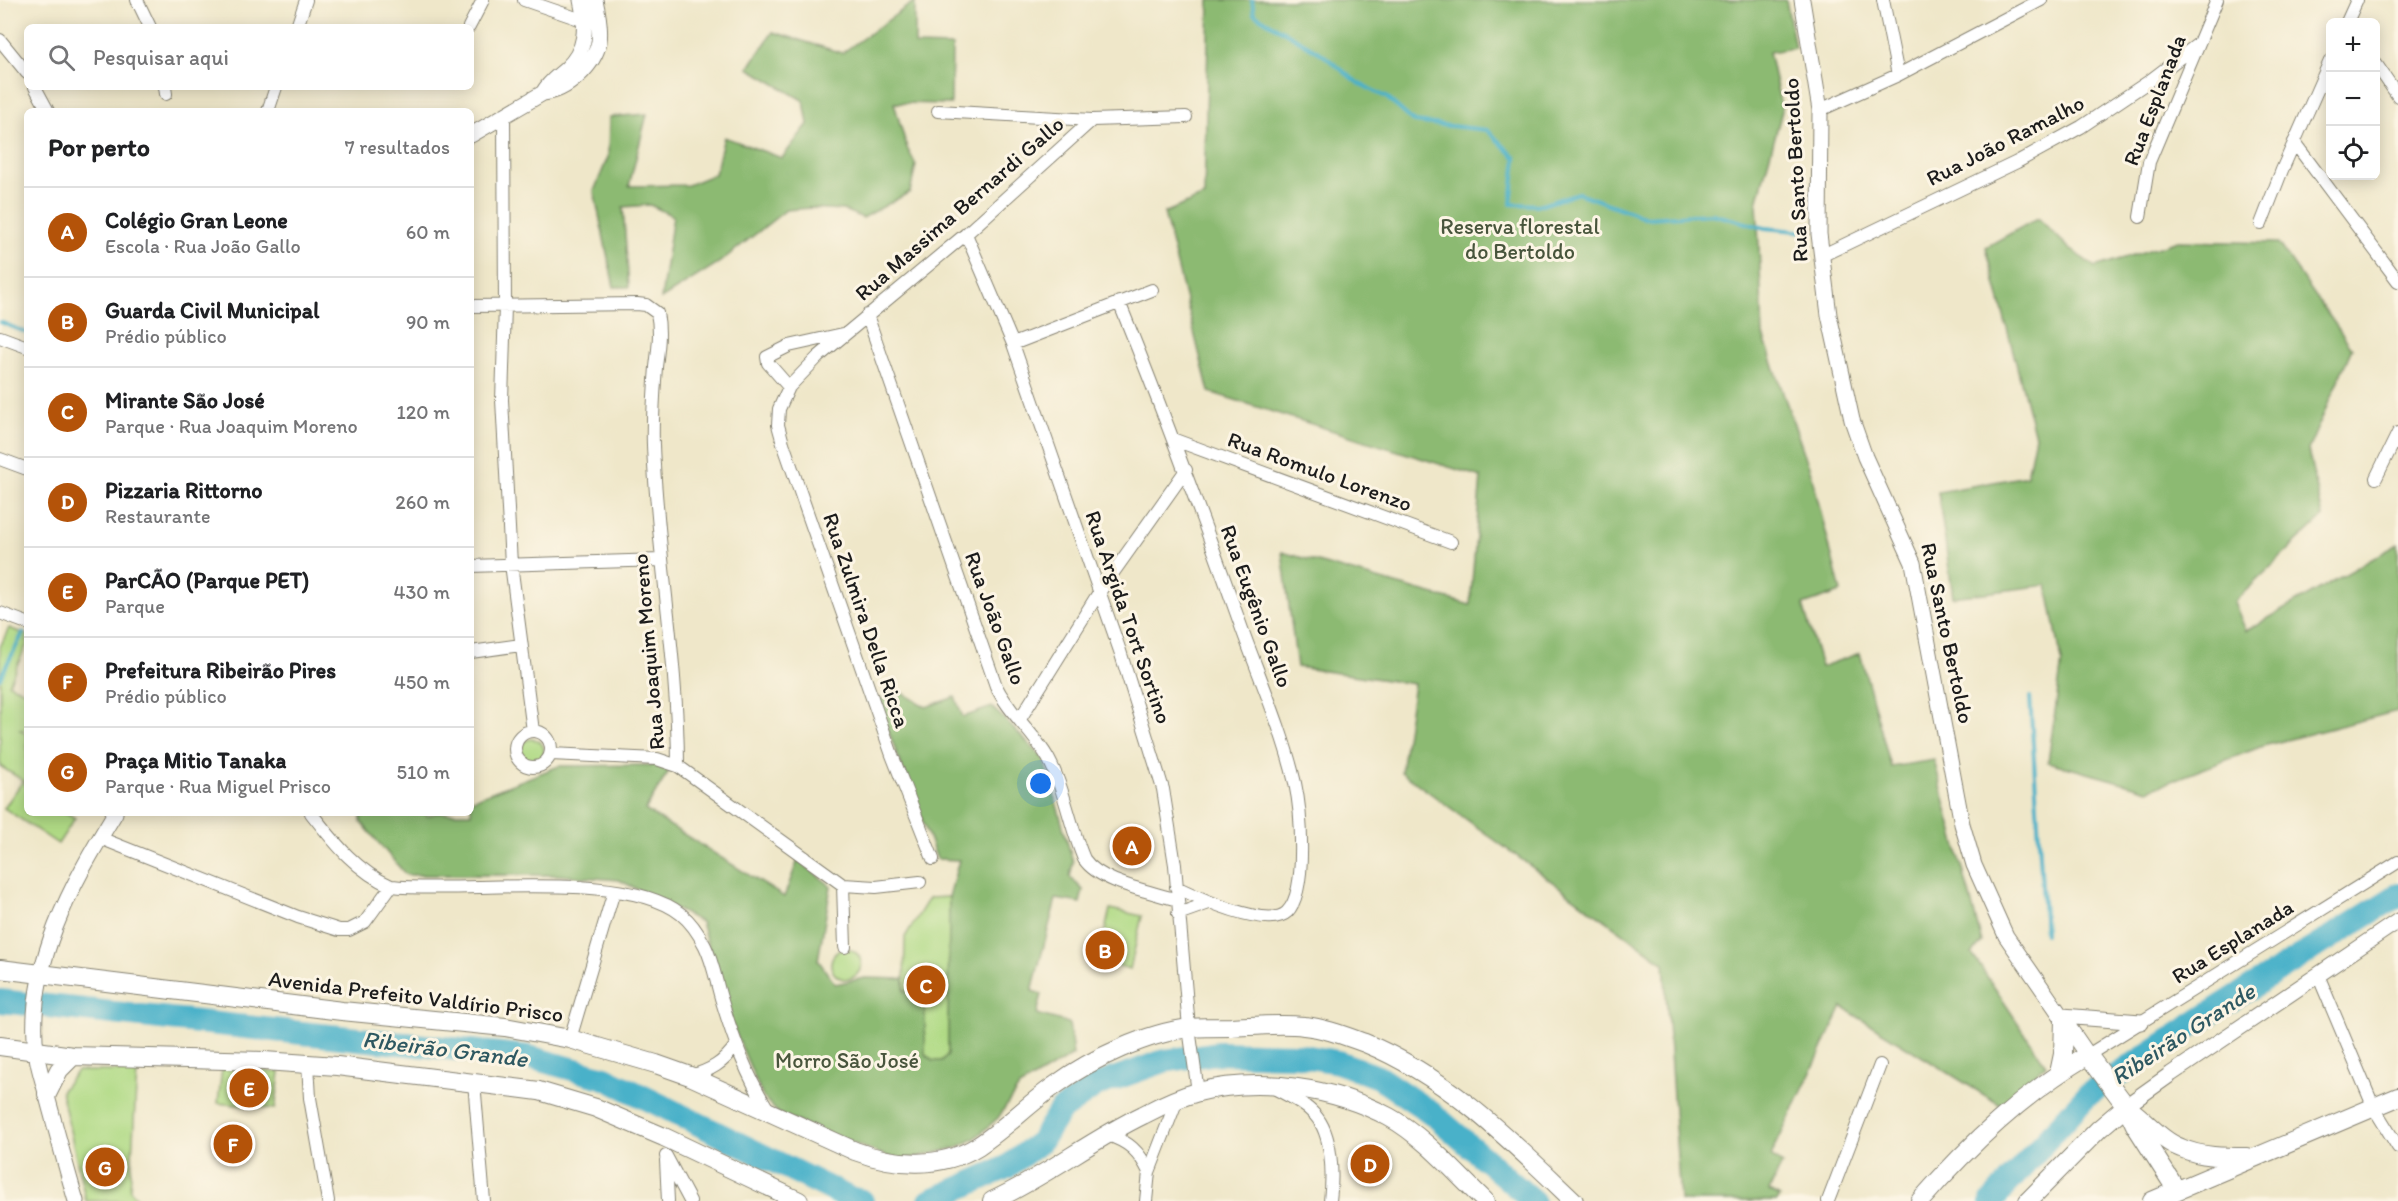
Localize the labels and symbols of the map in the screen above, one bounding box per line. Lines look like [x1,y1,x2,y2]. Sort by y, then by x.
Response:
street label: Rua Esplanada [2117,31,2192,169]
street label: Rua Santo Bertoldo [1777,77,1814,263]
street label: Rua João Ramalho [1922,89,2089,192]
street label: Rua Massima Bernardi Gallo [849,110,1069,307]
park label: Reserva florestal do Bertoldo [1440,213,1600,265]
street label: Rua Romulo Lorenzo [1224,426,1416,517]
street label: Rua Argida Tort Sortino [1079,507,1178,727]
street label: Rua Zulmira Della Ricca [817,509,916,732]
street label: Rua Eugênio Gallo [1215,521,1298,691]
street label: Rua Santo Bertoldo [1915,540,1980,726]
street label: Rua João Gallo [959,548,1032,689]
street label: Rua Joaquim Moreno [626,553,671,751]
your location [1026,769,1055,798]
pin: A [1112,824,1152,868]
street label: Rua Esplanada [2167,893,2298,989]
pin: B [1086,928,1124,972]
pin: C [906,962,946,1008]
street label: Avenida Prefeito Valdírio Prisco [267,965,565,1028]
water label: Ribeirão Grande [2105,976,2261,1091]
water label: Ribeirão Grande [361,1024,530,1073]
park label: Morro São José [775,1047,919,1074]
pin: E [230,1066,268,1110]
pin: F [214,1122,252,1166]
pin: D [1350,1142,1390,1186]
pin: G [86,1144,124,1190]

